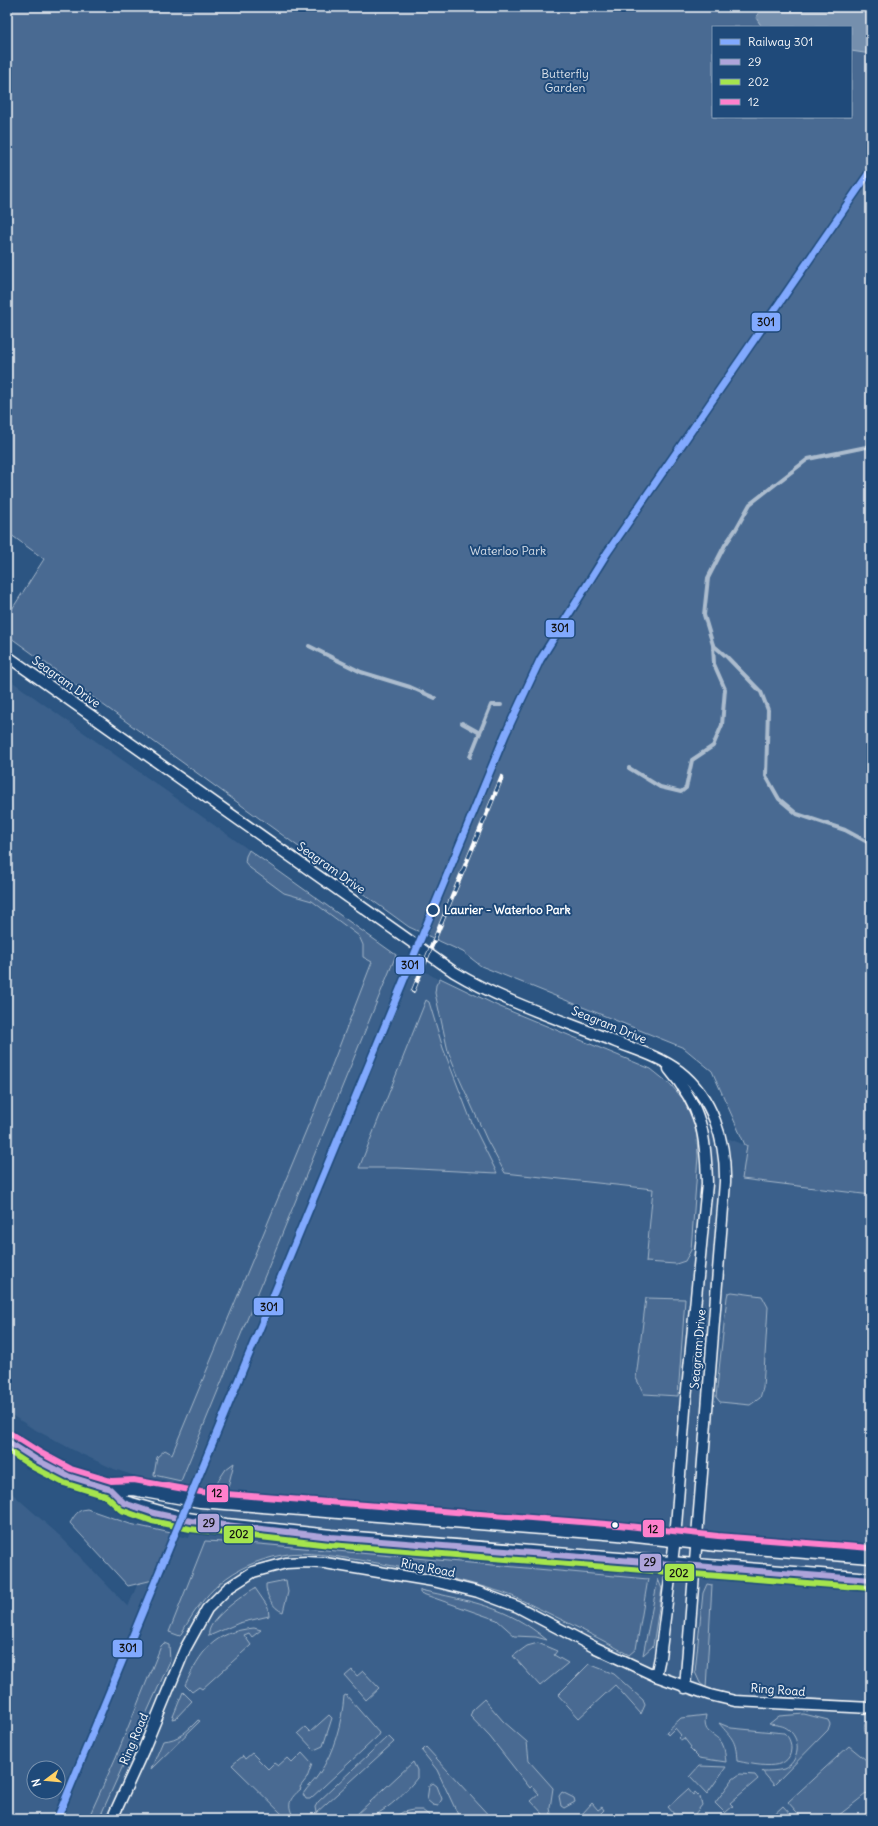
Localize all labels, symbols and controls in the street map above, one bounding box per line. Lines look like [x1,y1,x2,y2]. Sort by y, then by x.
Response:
legend [712,26,852,118]
text: Railway 301 [748,34,813,49]
text: 29 [748,54,762,69]
park label: Butterfly Garden [541,66,589,95]
text: 202 [748,74,769,89]
text: 12 [748,94,760,109]
line badge: 301 [751,312,781,332]
text: 301 [757,315,775,329]
park label: Waterloo Park [470,543,546,558]
line badge: 301 [545,619,575,638]
text: 301 [551,621,569,635]
street label: Seagram Drive [29,652,103,711]
street label: Seagram Drive [294,838,368,897]
place label: Laurier - Waterloo Park [444,902,571,917]
marker: Laurier - Waterloo Park [426,903,440,917]
line badge: 301 [395,956,425,975]
text: 301 [401,958,419,972]
street label: Seagram Drive [569,1003,649,1046]
line badge: 301 [253,1297,284,1316]
text: 301 [260,1300,278,1314]
street label: Seagram Drive [687,1308,708,1389]
line badge: 12 [206,1484,229,1503]
text: 12 [212,1486,222,1500]
line badge: 29 [197,1513,220,1533]
text: 29 [203,1516,215,1530]
line badge: 12 [642,1519,665,1538]
unlabelled marker [610,1520,620,1530]
text: 12 [648,1522,658,1536]
line badge: 202 [223,1525,254,1544]
text: 202 [229,1527,249,1541]
line badge: 29 [639,1553,662,1572]
street label: Ring Road [400,1555,457,1580]
text: 29 [644,1555,656,1569]
line badge: 202 [664,1563,695,1582]
text: 202 [669,1566,689,1580]
line badge: 301 [112,1639,143,1658]
text: 301 [119,1641,137,1655]
street label: Ring Road [750,1680,806,1699]
street label: Ring Road [116,1711,151,1767]
north arrow [26,1760,66,1800]
text: N [29,1777,44,1788]

